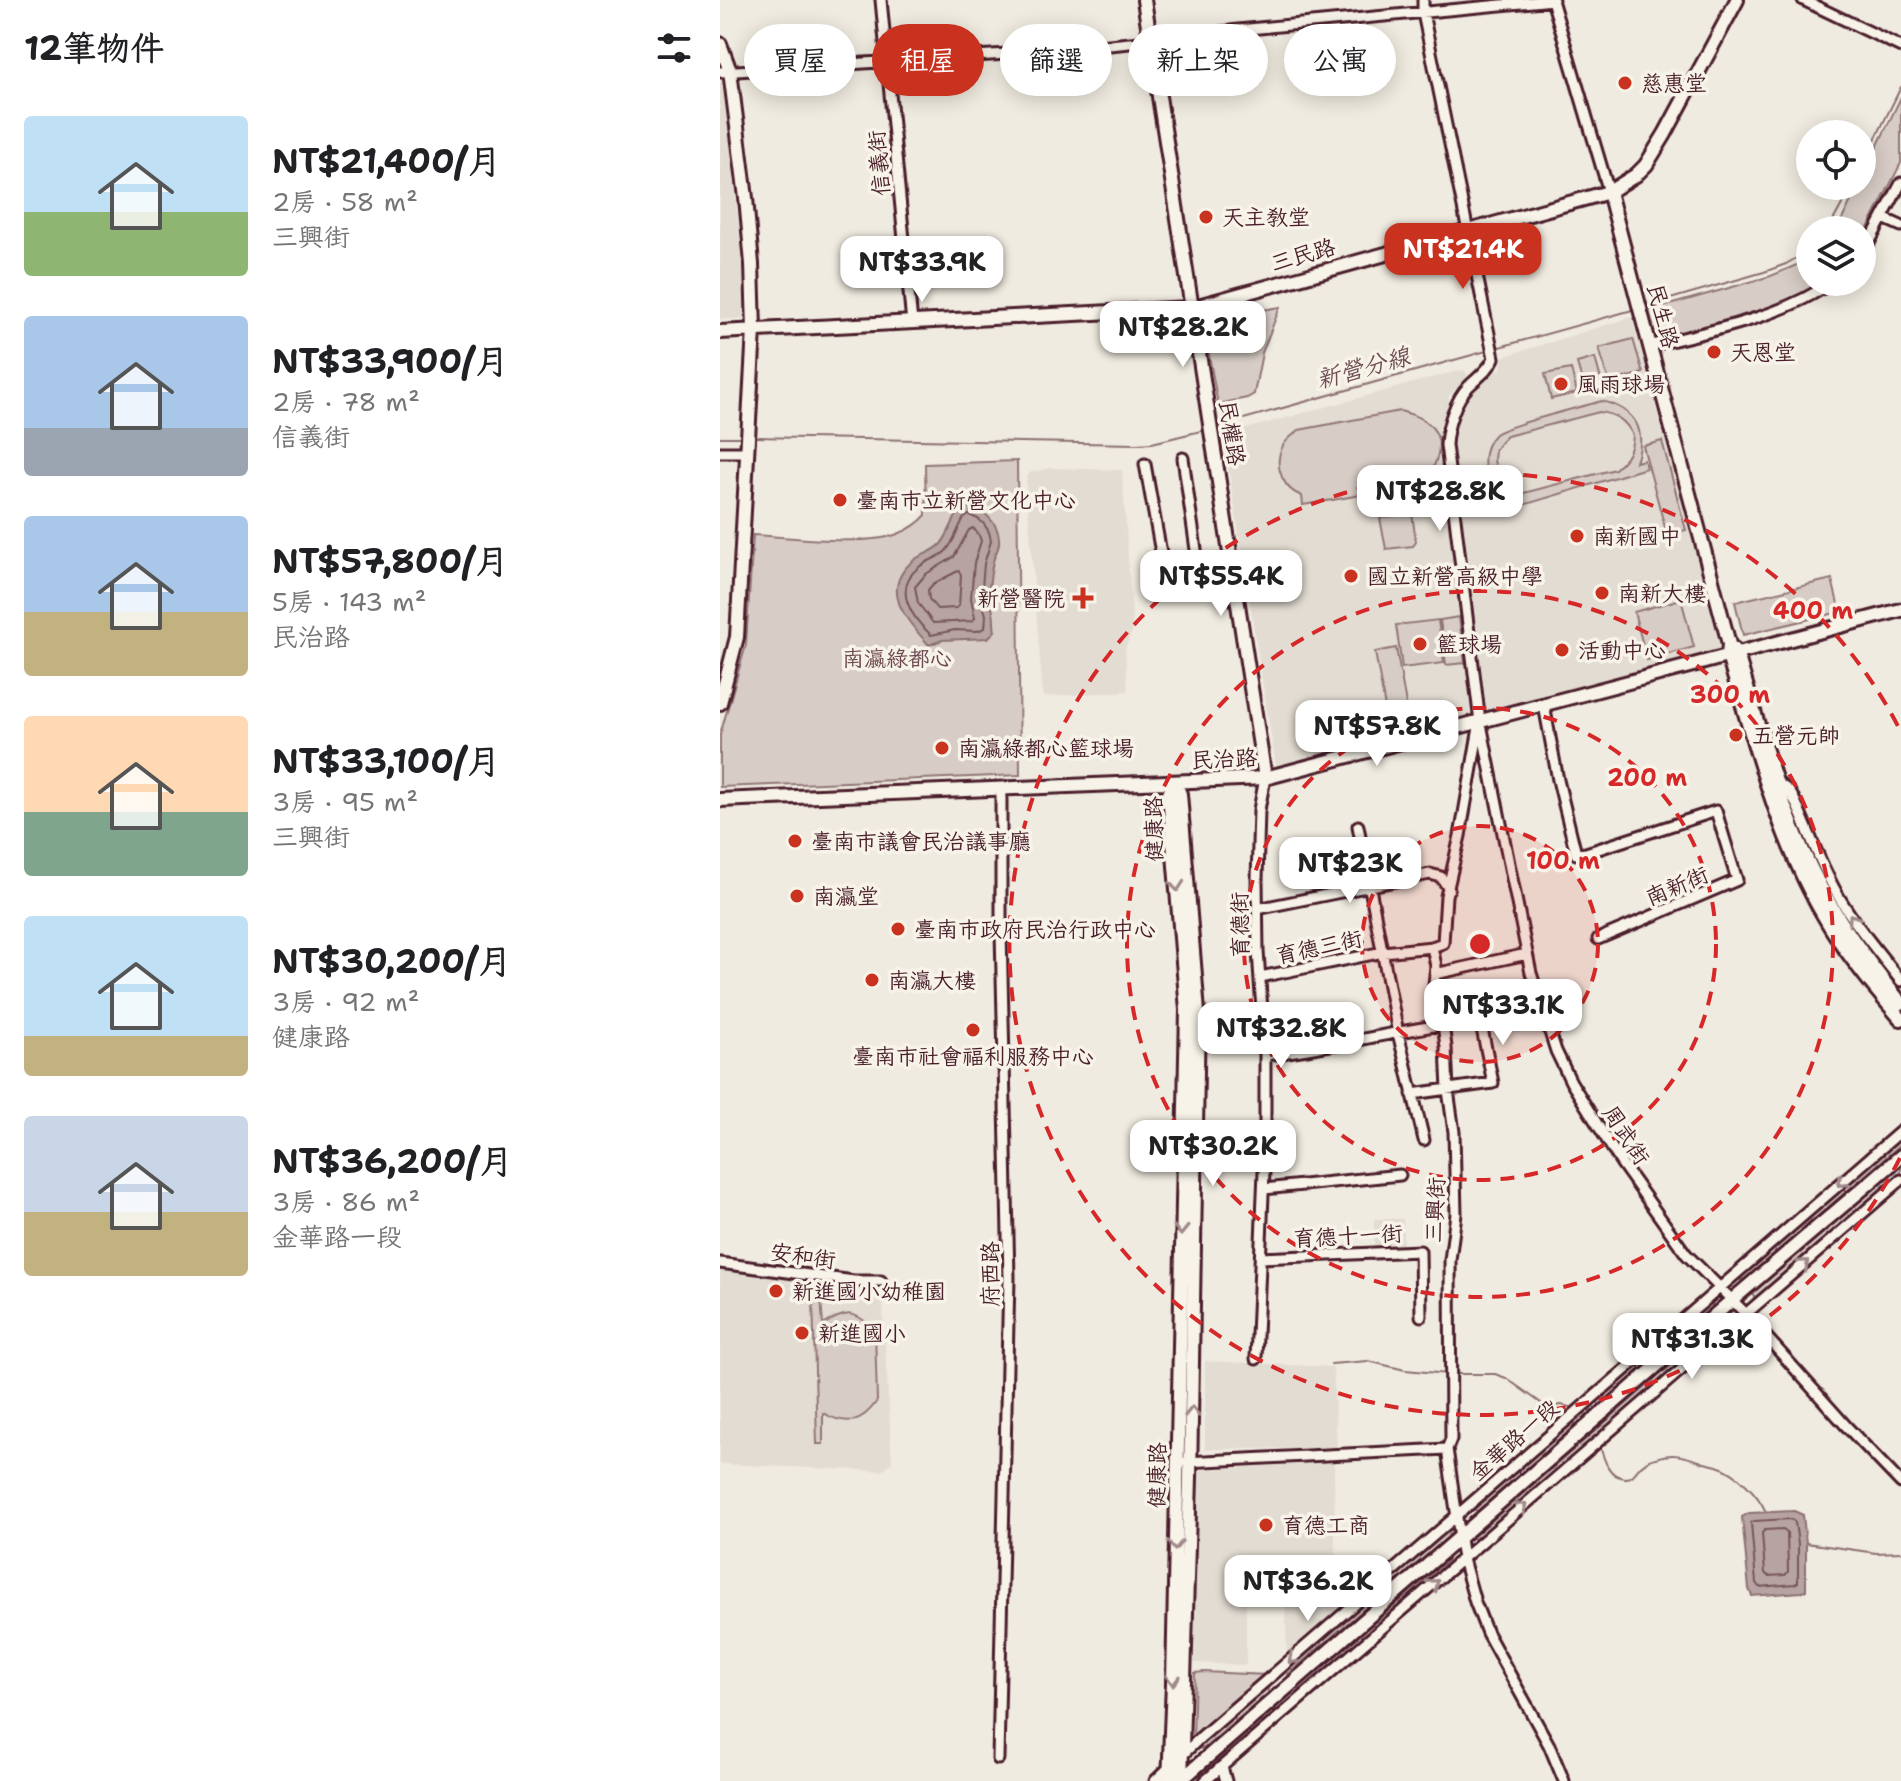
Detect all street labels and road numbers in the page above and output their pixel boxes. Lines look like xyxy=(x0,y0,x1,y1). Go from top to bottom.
street label: 信義街 xyxy=(862,129,896,197)
street label: 三民路 xyxy=(1267,232,1339,278)
street label: 民生路 xyxy=(1640,280,1686,352)
street label: 民權路 xyxy=(1213,398,1251,468)
street label: 民治路 xyxy=(1190,743,1258,775)
street label: 健康路 xyxy=(1139,796,1169,862)
street label: 南新街 xyxy=(1641,860,1713,912)
street label: 育德街 xyxy=(1225,892,1255,958)
street label: 育德三街 xyxy=(1273,924,1365,970)
street label: 周武街 xyxy=(1596,1099,1656,1171)
street label: 三興街 xyxy=(1419,1176,1451,1244)
street label: 育德十一街 xyxy=(1292,1219,1404,1253)
street label: 安和街 xyxy=(768,1237,838,1275)
street label: 府西路 xyxy=(976,1241,1005,1307)
street label: 金華路一段 xyxy=(1463,1393,1565,1487)
street label: 健康路 xyxy=(1142,1442,1172,1508)

